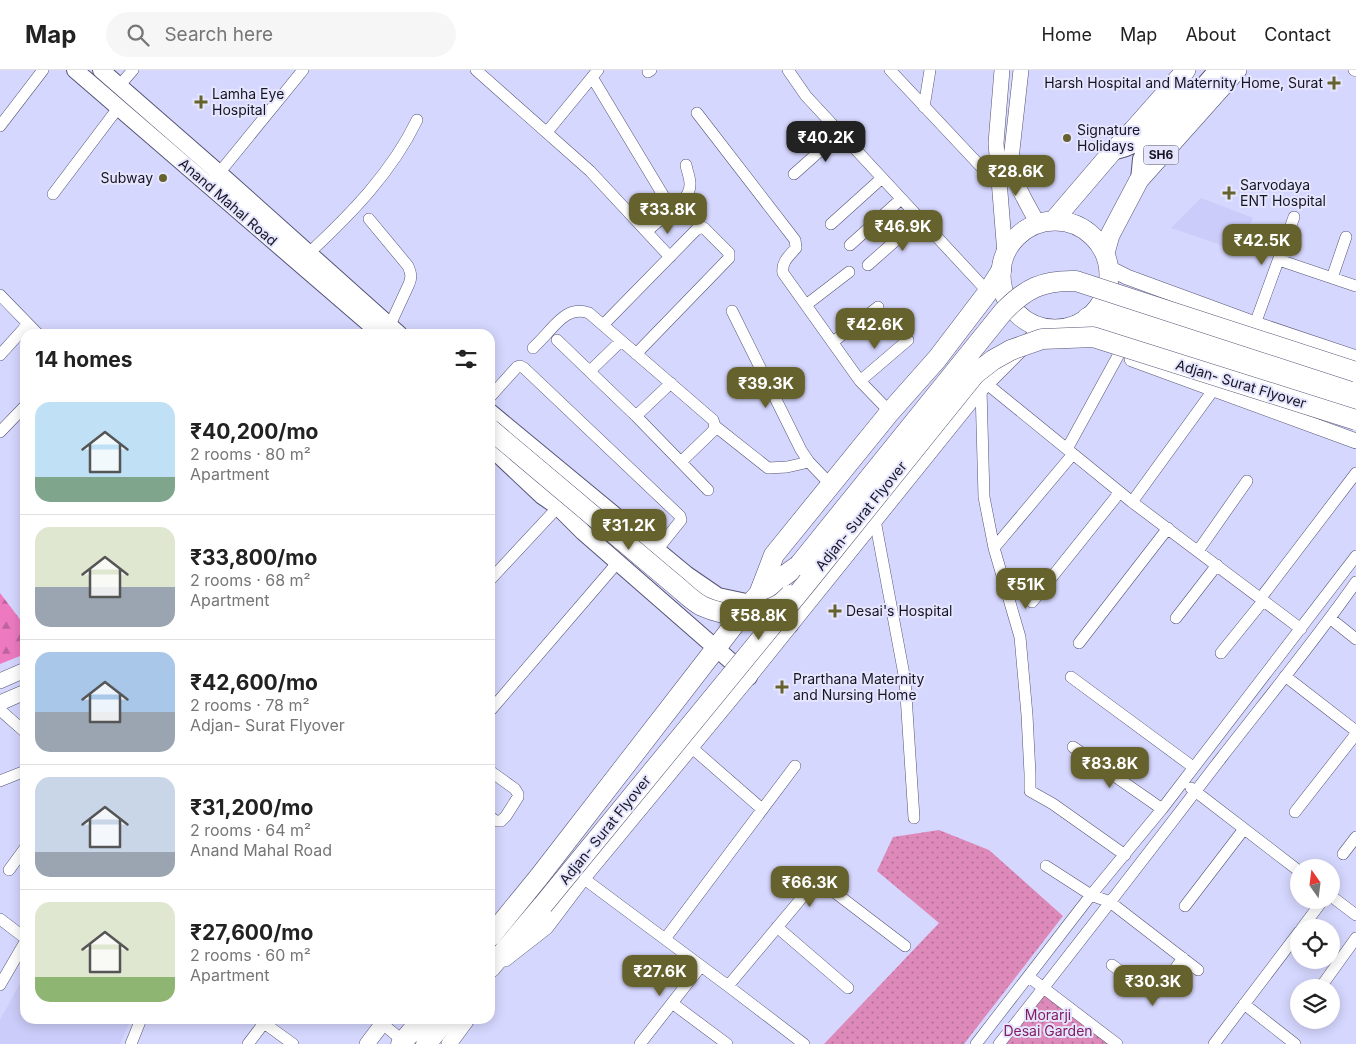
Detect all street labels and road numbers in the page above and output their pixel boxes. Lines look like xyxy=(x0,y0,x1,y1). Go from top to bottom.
road number: SH6 xyxy=(1144,146,1178,164)
street label: Anand Mahal Road xyxy=(176,154,281,249)
street label: Adjan- Surat Flyover xyxy=(1174,356,1308,411)
street label: Adjan- Surat Flyover xyxy=(811,458,910,574)
street label: Adjan- Surat Flyover xyxy=(555,772,654,888)

